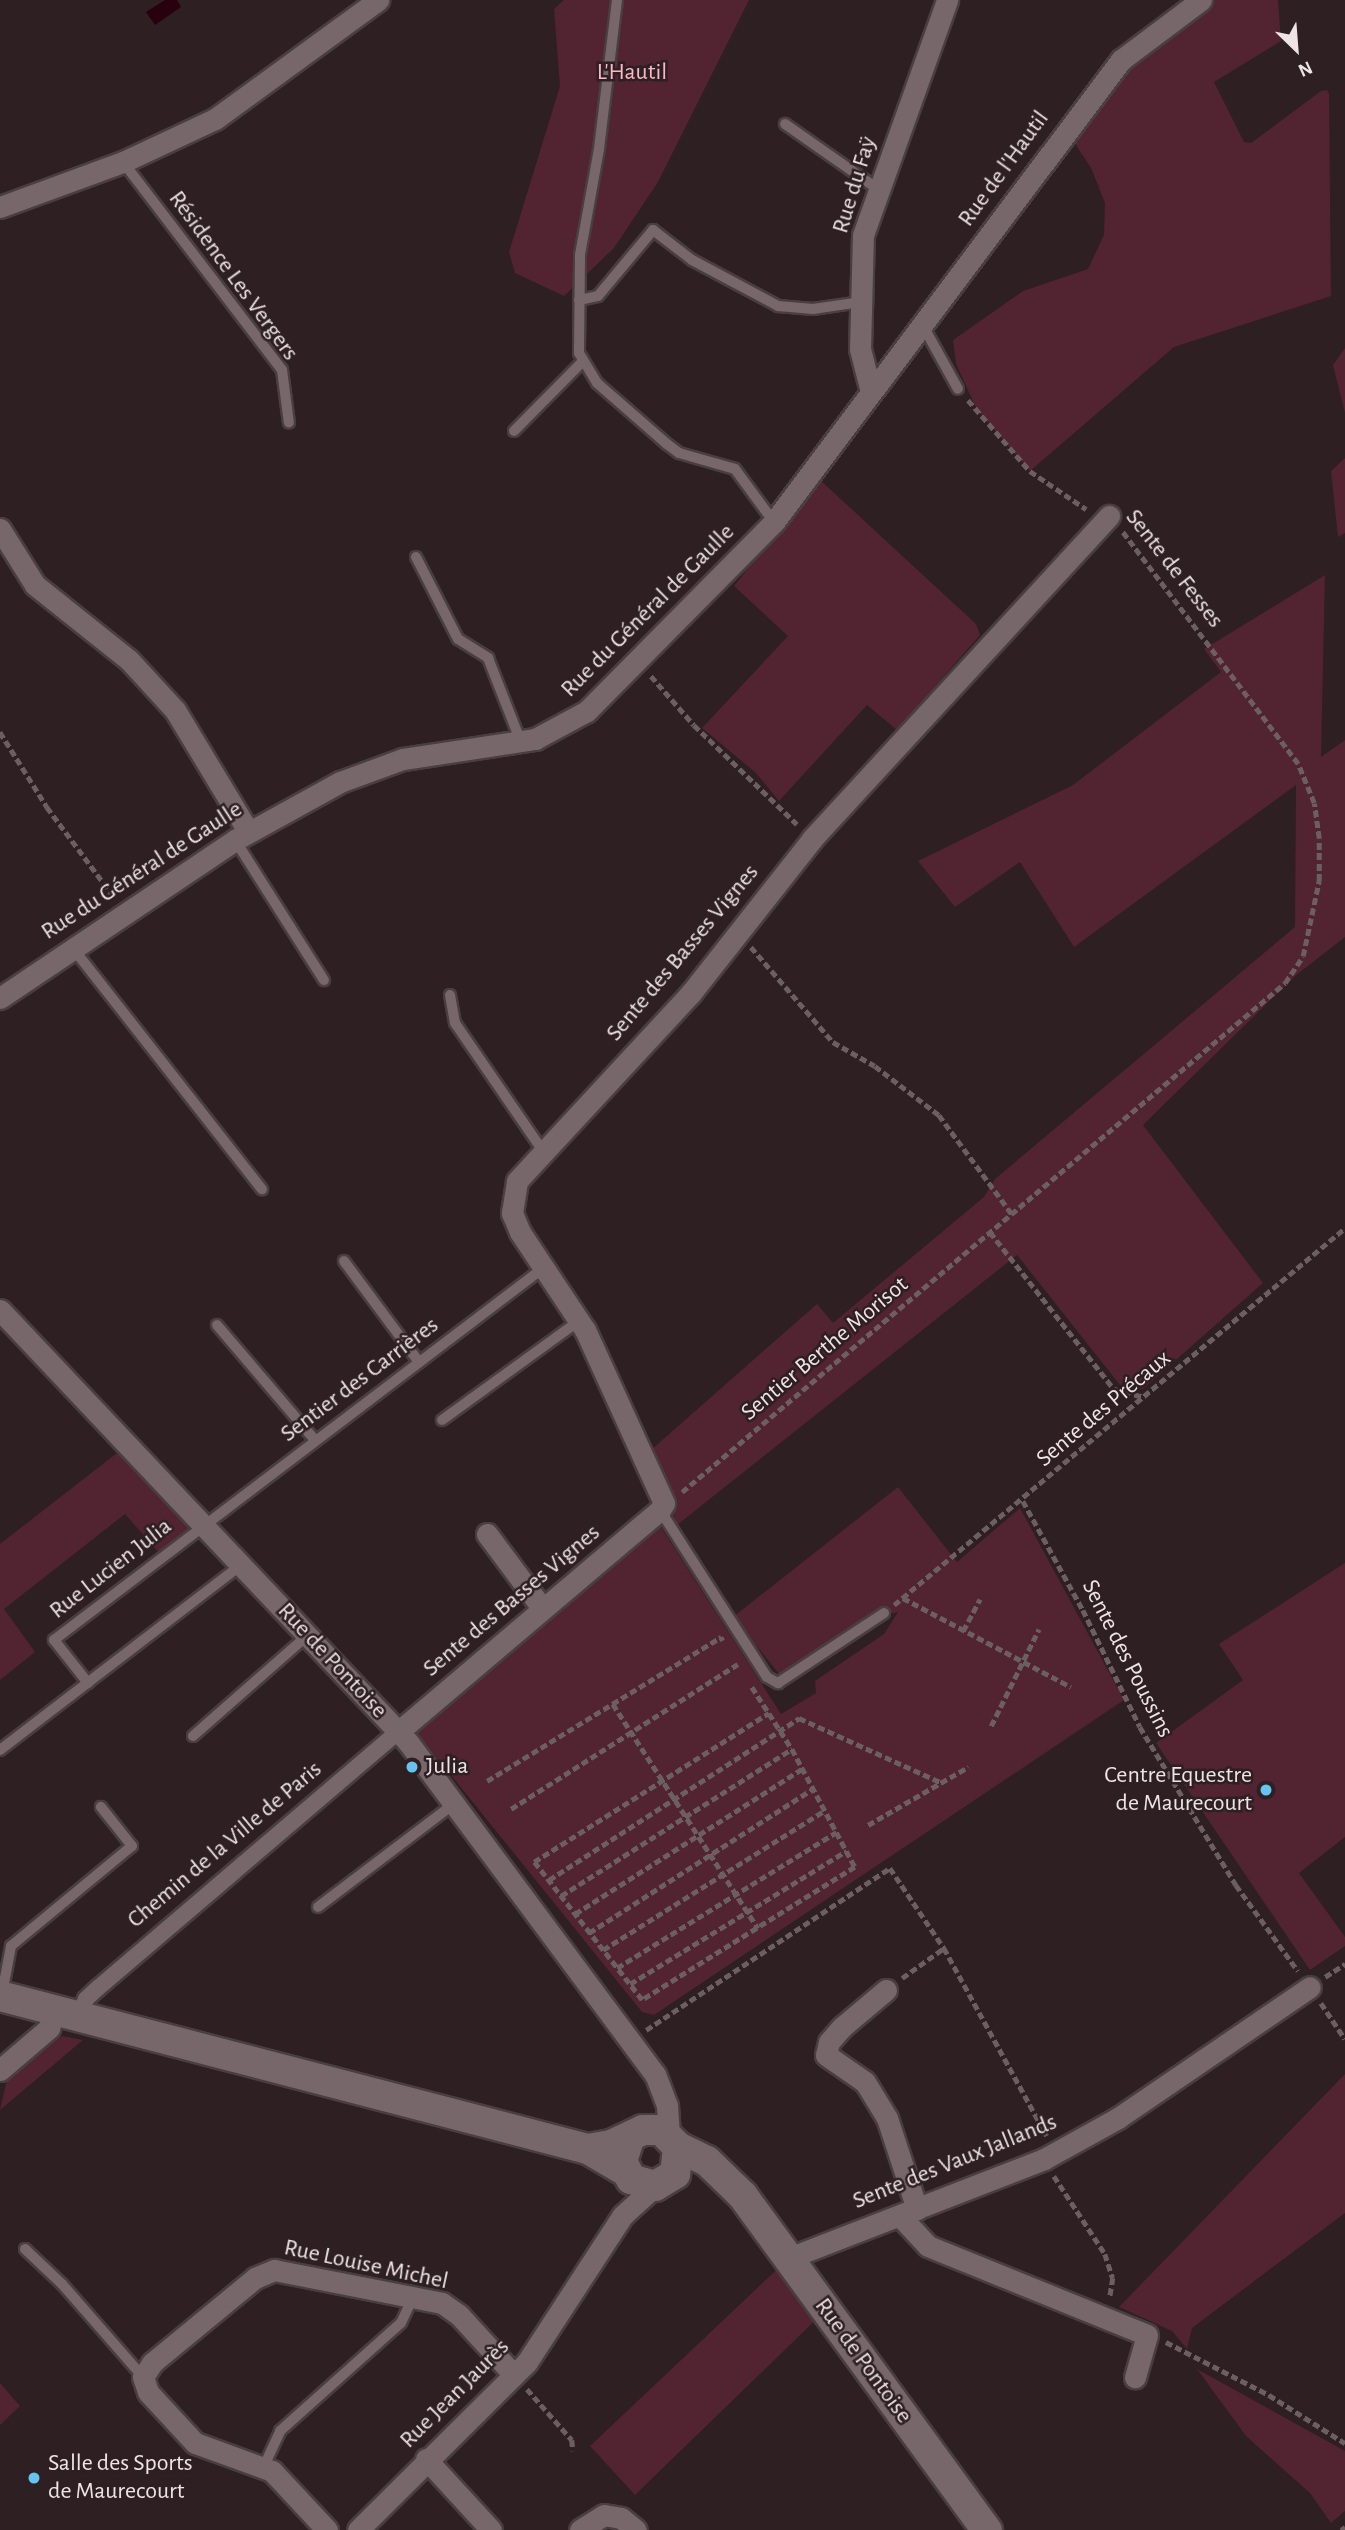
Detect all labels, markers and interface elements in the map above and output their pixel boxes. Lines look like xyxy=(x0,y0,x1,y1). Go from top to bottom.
north arrow xyxy=(1261,14,1331,84)
text: N xyxy=(1295,57,1315,80)
park label: L'Hautil xyxy=(597,59,667,87)
street label: Rue de l'Hautil xyxy=(952,105,1056,233)
street label: Rue du Faÿ xyxy=(827,133,883,237)
street label: Résidence Les Vergers xyxy=(162,186,304,366)
street label: Sente de Fesses xyxy=(1119,504,1229,634)
street label: Rue du Général de Gaulle xyxy=(555,518,741,704)
street label: Rue du Général de Gaulle xyxy=(36,795,248,947)
street label: Sente des Basses Vignes xyxy=(601,859,765,1047)
street label: Sentier Berthe Morisot xyxy=(736,1271,914,1427)
street label: Sentier des Carrières xyxy=(275,1311,445,1449)
street label: Sente des Précaux xyxy=(1031,1344,1177,1474)
street label: Rue Lucien Julia xyxy=(44,1512,178,1626)
street label: Sente des Basses Vignes xyxy=(418,1519,606,1683)
street label: Sente des Poussins xyxy=(1075,1575,1179,1743)
street label: Rue de Pontoise xyxy=(271,1597,393,1725)
place label: Julia xyxy=(426,1753,468,1781)
street label: Chemin de la Ville de Paris xyxy=(122,1755,328,1935)
marker: Julia xyxy=(404,1759,420,1775)
place label: Centre Equestre de Maurecourt xyxy=(1104,1762,1252,1818)
marker: Centre Equestre de Maurecourt xyxy=(1258,1782,1274,1798)
street label: Sente des Vaux Jallands xyxy=(849,2108,1061,2216)
street label: Rue Louise Michel xyxy=(281,2234,451,2296)
street label: Rue de Pontoise xyxy=(808,2293,918,2429)
street label: Rue Jean Jaurès xyxy=(394,2333,516,2455)
place label: Salle des Sports de Maurecourt xyxy=(48,2450,193,2506)
marker: Salle des Sports de Maurecourt xyxy=(26,2470,42,2486)

